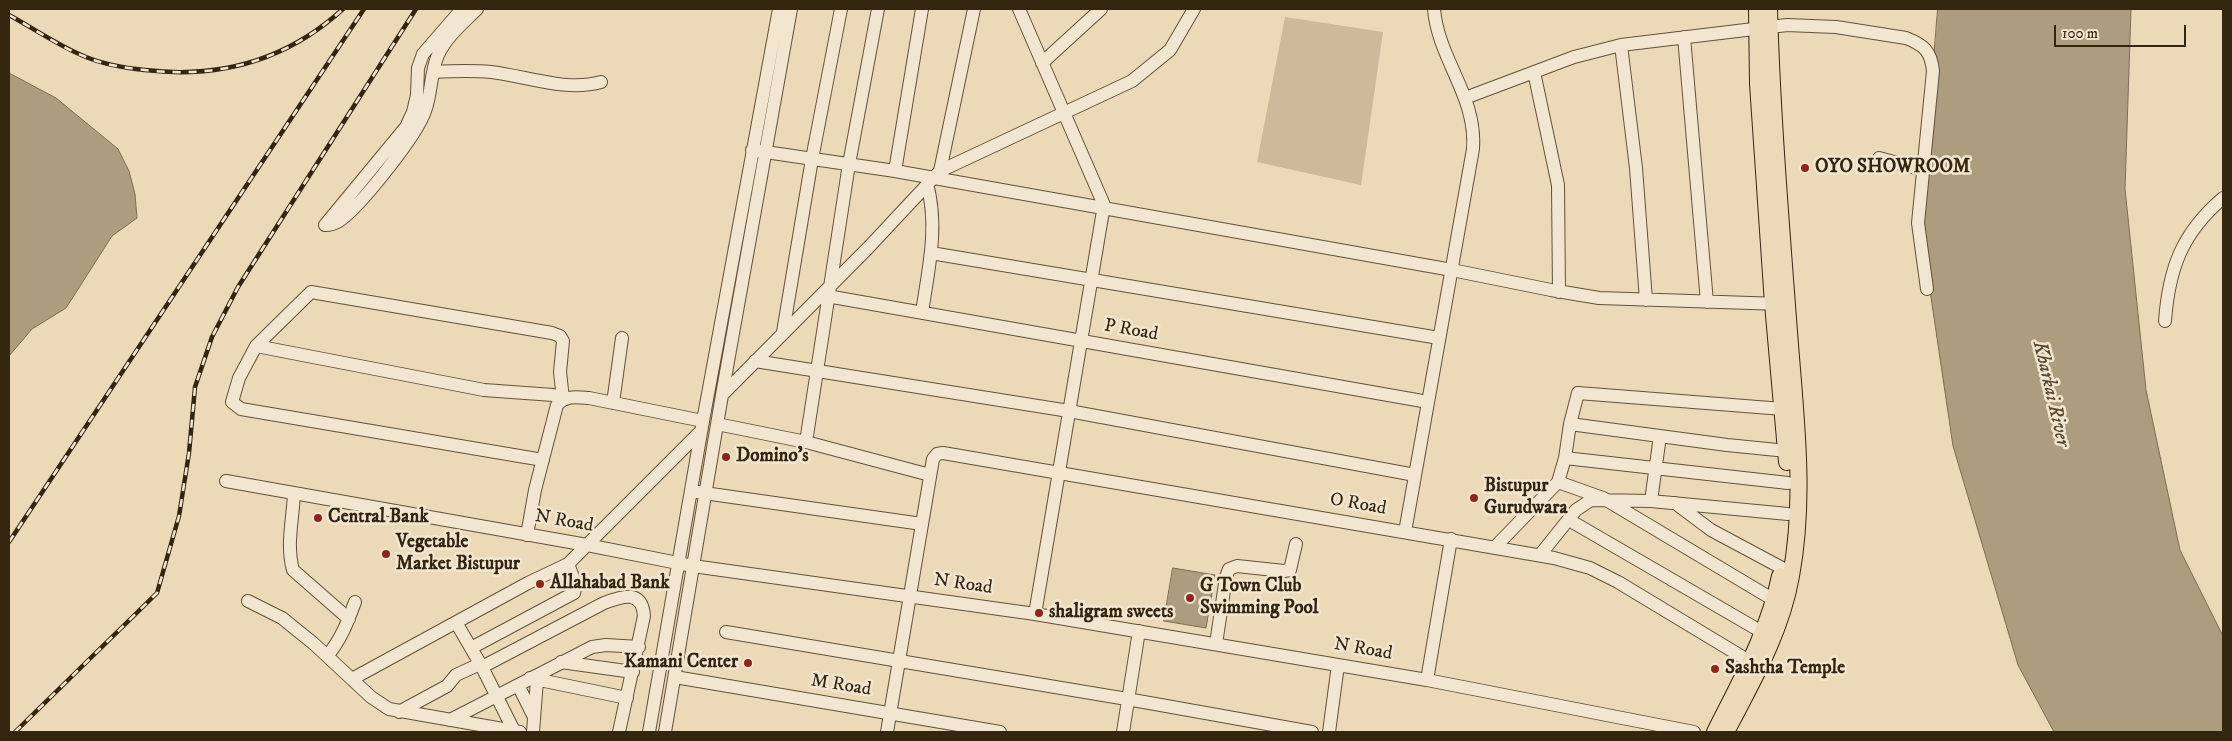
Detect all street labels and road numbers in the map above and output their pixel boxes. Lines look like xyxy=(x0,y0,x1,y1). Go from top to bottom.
street label: P Road xyxy=(1102,315,1160,347)
street label: O Road xyxy=(1328,489,1388,521)
street label: N Road xyxy=(533,506,595,538)
street label: N Road xyxy=(932,570,994,600)
street label: N Road xyxy=(1332,634,1394,666)
street label: M Road xyxy=(809,670,873,702)

